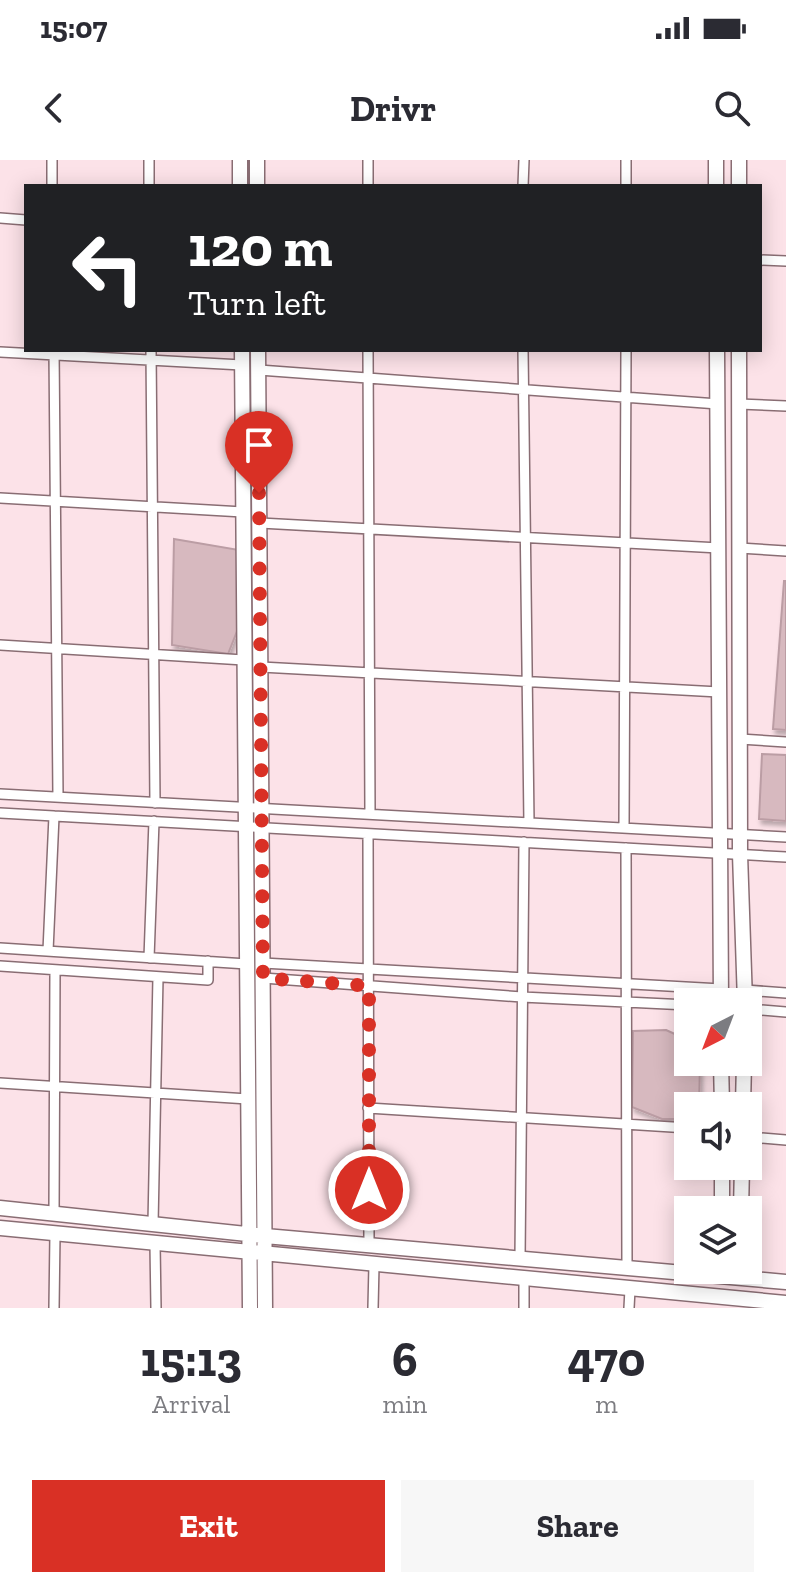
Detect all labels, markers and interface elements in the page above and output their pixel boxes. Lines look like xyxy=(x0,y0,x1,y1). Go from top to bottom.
text: 15:07 xyxy=(40,10,107,46)
icon: back xyxy=(32,86,76,130)
icon: search xyxy=(710,86,754,130)
text: Drivr xyxy=(350,87,436,130)
text: 120 m xyxy=(188,213,332,280)
icon: left xyxy=(56,216,160,320)
text: Turn left xyxy=(188,281,326,324)
pin xyxy=(225,411,293,493)
icon: arrive xyxy=(237,423,281,467)
north arrow xyxy=(674,988,762,1076)
map controls xyxy=(674,988,762,1284)
button: sound xyxy=(674,1092,762,1180)
position arrow xyxy=(327,1148,411,1232)
button: layers xyxy=(674,1196,762,1284)
text: 15:13 xyxy=(141,1331,242,1388)
text: 6 xyxy=(392,1331,418,1388)
text: 470 xyxy=(568,1331,645,1388)
text: Arrival xyxy=(152,1388,230,1420)
text: min xyxy=(382,1388,427,1420)
text: m xyxy=(595,1388,618,1420)
button: Exit xyxy=(32,1480,385,1572)
button: Share xyxy=(401,1480,754,1572)

